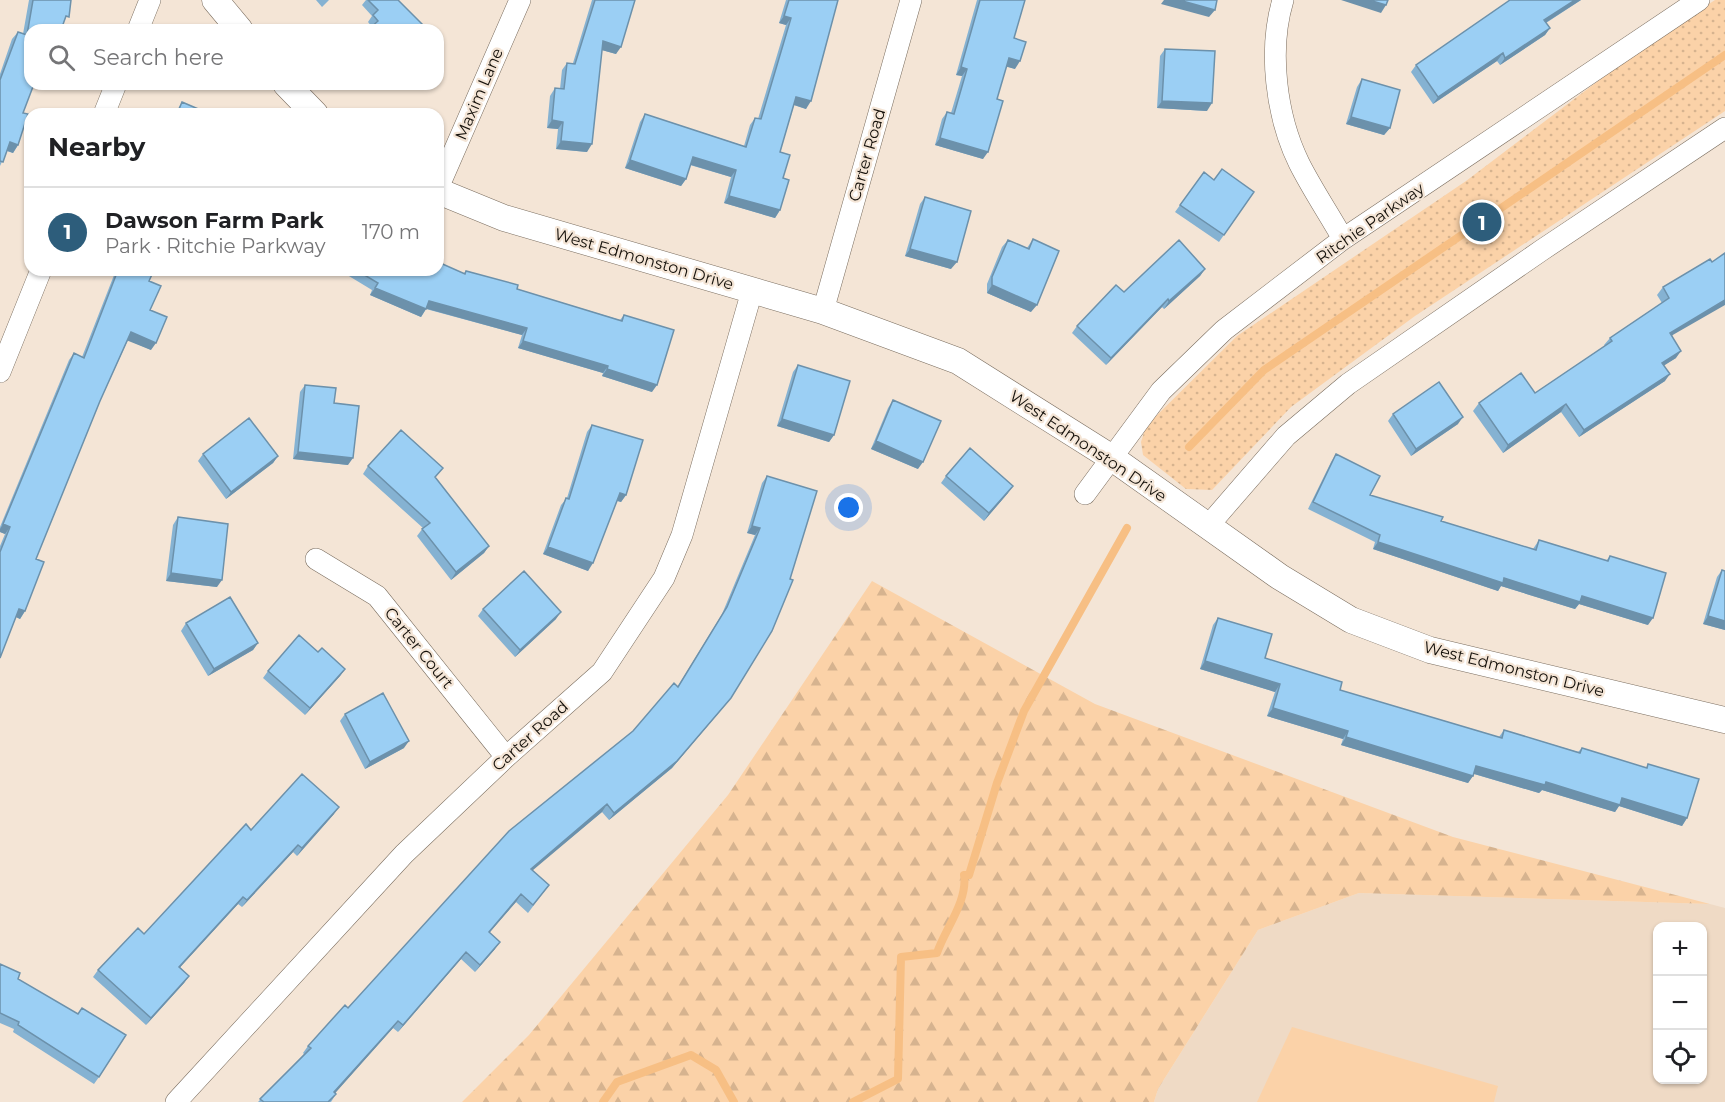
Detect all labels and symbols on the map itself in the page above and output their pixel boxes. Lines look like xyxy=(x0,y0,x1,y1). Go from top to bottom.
street label: Maxim Lane xyxy=(451,45,507,143)
street label: Carter Road xyxy=(845,106,889,204)
street label: Ritchie Parkway xyxy=(1312,178,1428,267)
pin: 1 xyxy=(1462,200,1502,244)
street label: West Edmonston Drive xyxy=(552,224,736,294)
street label: West Edmonston Drive xyxy=(1006,386,1170,506)
your location xyxy=(834,493,863,522)
street label: Carter Court xyxy=(381,604,458,693)
street label: West Edmonston Drive xyxy=(1422,637,1606,701)
street label: Carter Road xyxy=(488,697,572,775)

